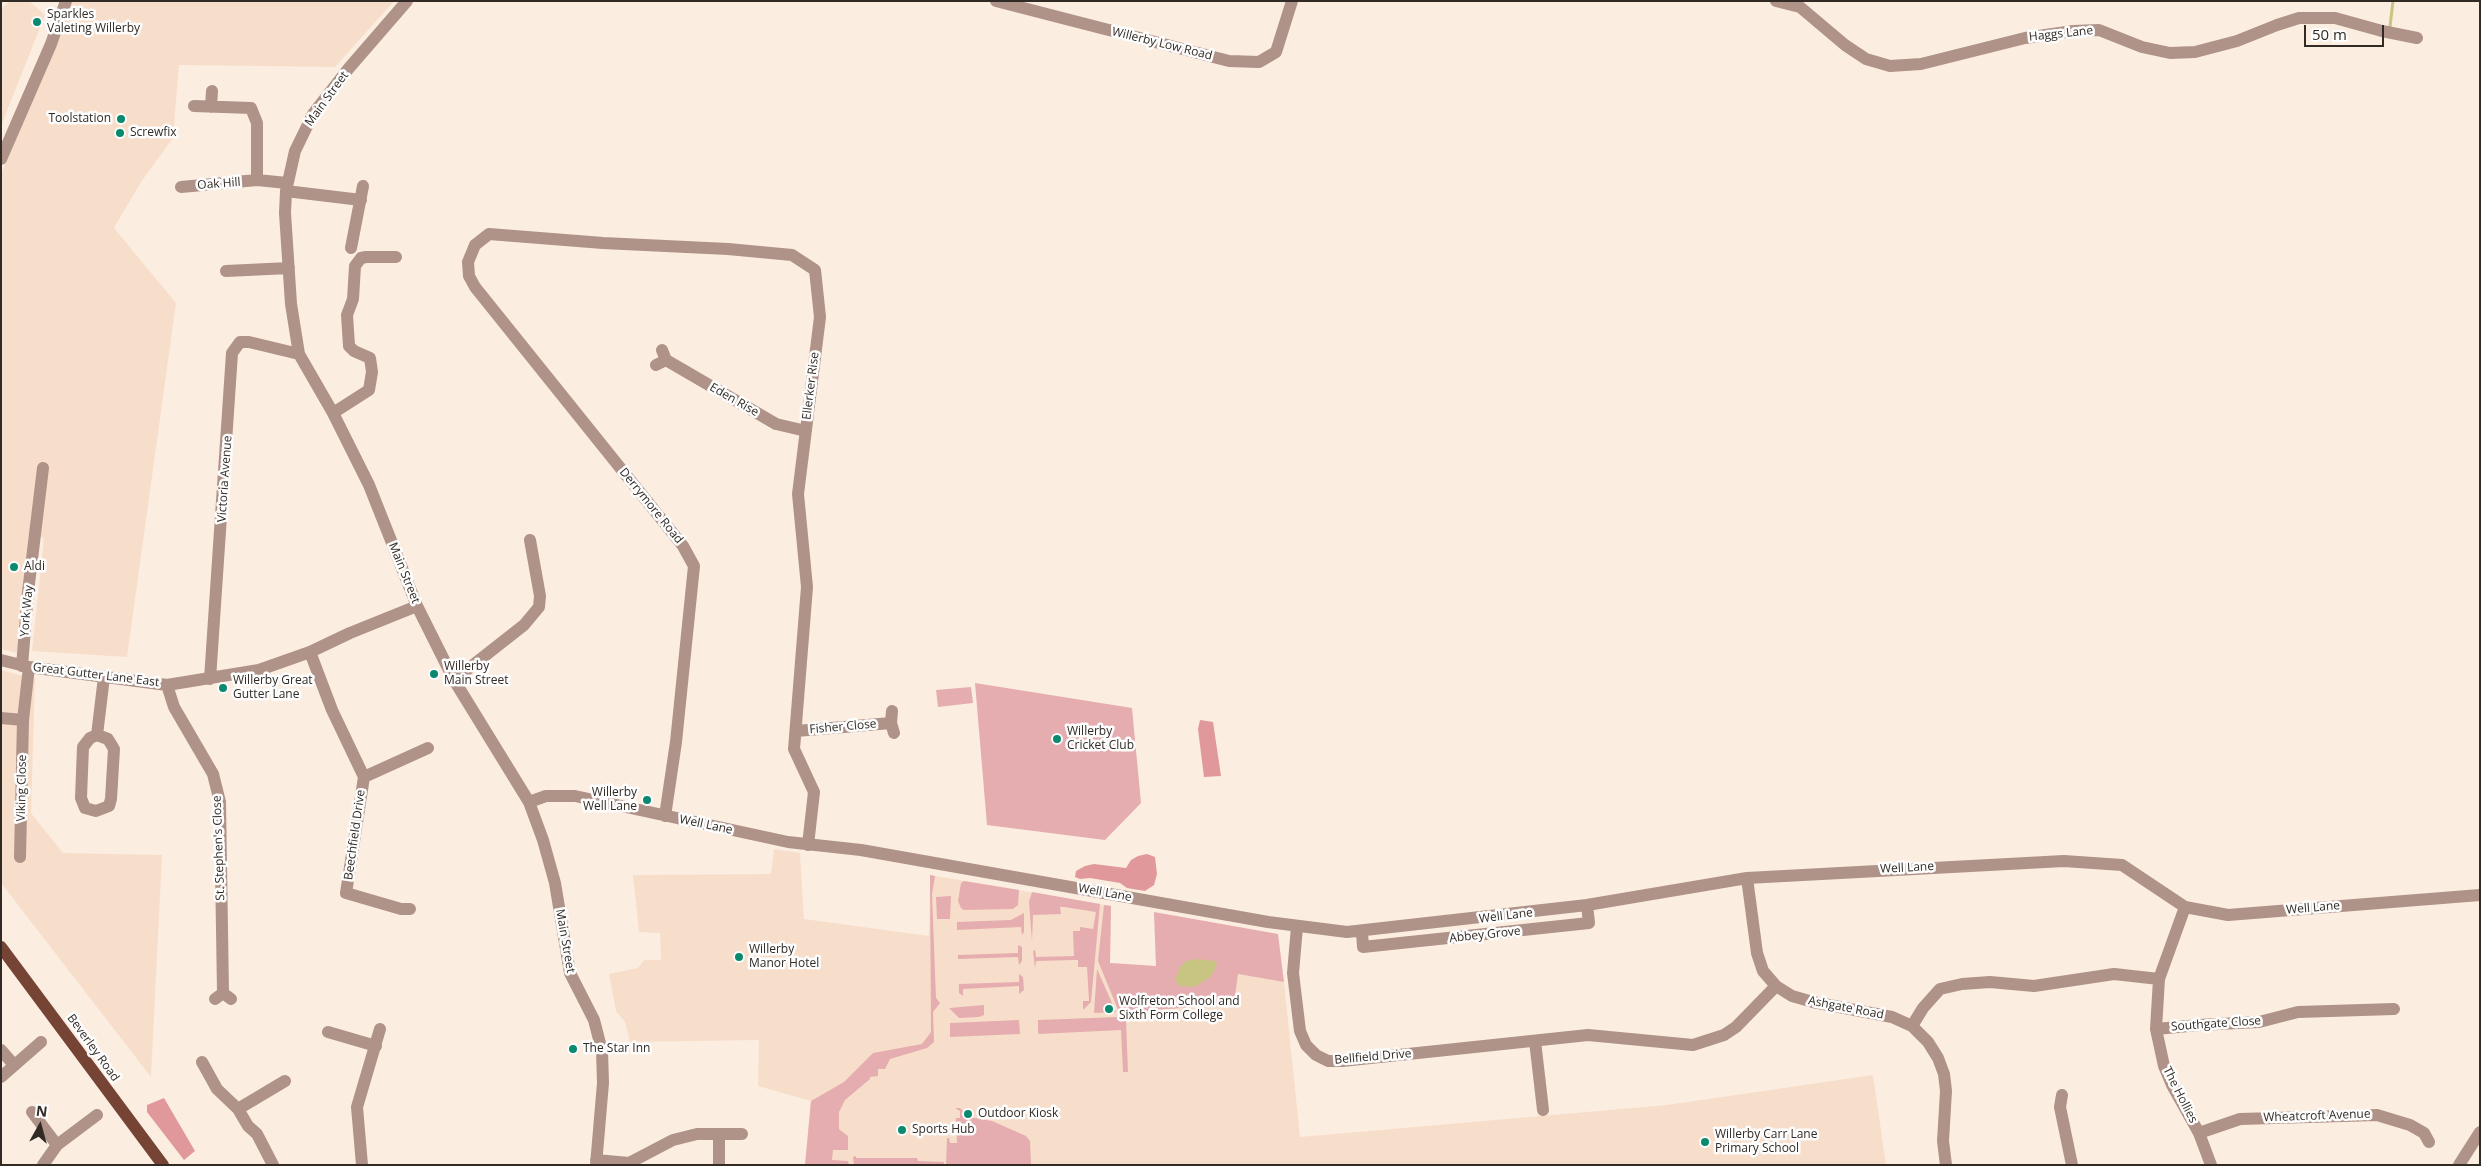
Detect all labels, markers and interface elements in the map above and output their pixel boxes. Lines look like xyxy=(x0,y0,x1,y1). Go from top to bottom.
place label: Sparkles Valeting Willerby xyxy=(47,8,140,36)
scale bar xyxy=(2306,15,2386,47)
marker: Sparkles Valeting Willerby xyxy=(31,16,43,28)
street label: Haggs Lane xyxy=(2028,23,2094,45)
text: 50 m xyxy=(2312,24,2347,44)
street label: Willerby Low Road xyxy=(1110,25,1214,63)
street label: Main Street xyxy=(302,69,352,129)
place label: Toolstation xyxy=(48,112,111,126)
marker: Toolstation xyxy=(115,113,127,125)
place label: Screwfix xyxy=(130,126,177,140)
marker: Screwfix xyxy=(114,127,126,139)
street label: Oak Hill xyxy=(197,175,241,193)
street label: Ellerker Rise xyxy=(800,351,822,421)
street label: Eden Rise xyxy=(707,380,761,420)
street label: Victoria Avenue xyxy=(215,435,235,523)
street label: Derrymore Road xyxy=(616,465,686,547)
street label: Main Street xyxy=(385,540,423,606)
place label: Aldi xyxy=(24,560,45,574)
marker: Aldi xyxy=(8,561,20,573)
street label: York Way xyxy=(18,584,36,638)
street label: Great Gutter Lane East xyxy=(32,660,160,690)
place label: Willerby Main Street xyxy=(444,660,508,688)
marker: Willerby Main Street xyxy=(428,668,440,680)
place label: Willerby Great Gutter Lane xyxy=(233,674,313,702)
marker: Willerby Great Gutter Lane xyxy=(217,682,229,694)
street label: Fisher Close xyxy=(809,717,877,737)
place label: Willerby Cricket Club xyxy=(1067,725,1134,753)
marker: Willerby Cricket Club xyxy=(1051,733,1063,745)
street label: Viking Close xyxy=(14,754,30,822)
place label: Willerby Well Lane xyxy=(583,786,637,814)
street label: Beechfield Drive xyxy=(342,789,368,881)
marker: Willerby Well Lane xyxy=(641,794,653,806)
street label: St. Stephen's Close xyxy=(210,795,228,901)
street label: Well Lane xyxy=(678,812,734,838)
street label: Well Lane xyxy=(1880,859,1934,877)
street label: Well Lane xyxy=(1077,881,1133,905)
street label: Well Lane xyxy=(2285,898,2341,918)
street label: Well Lane xyxy=(1478,906,1534,926)
street label: Main Street xyxy=(552,908,578,974)
street label: Abbey Grove xyxy=(1449,924,1521,946)
place label: Willerby Manor Hotel xyxy=(749,943,819,971)
marker: Willerby Manor Hotel xyxy=(733,951,745,963)
street label: Ashgate Road xyxy=(1807,994,1885,1022)
place label: Wolfreton School and Sixth Form College xyxy=(1119,995,1240,1023)
marker: Wolfreton School and Sixth Form College xyxy=(1103,1003,1115,1015)
street label: Beverley Road xyxy=(64,1012,122,1084)
street label: Southgate Close xyxy=(2170,1014,2262,1034)
place label: The Star Inn xyxy=(583,1042,650,1056)
marker: The Star Inn xyxy=(567,1043,579,1055)
street label: Bellfield Drive xyxy=(1334,1046,1412,1068)
street label: The Hollies xyxy=(2160,1064,2200,1126)
text: N xyxy=(35,1100,49,1121)
north arrow xyxy=(15,1101,65,1151)
place label: Outdoor Kiosk xyxy=(978,1107,1058,1121)
street label: Wheatcroft Avenue xyxy=(2263,1107,2371,1125)
marker: Outdoor Kiosk xyxy=(962,1108,974,1120)
place label: Sports Hub xyxy=(912,1123,975,1137)
marker: Sports Hub xyxy=(896,1124,908,1136)
place label: Willerby Carr Lane Primary School xyxy=(1715,1128,1817,1156)
marker: Willerby Carr Lane Primary School xyxy=(1699,1136,1711,1148)

